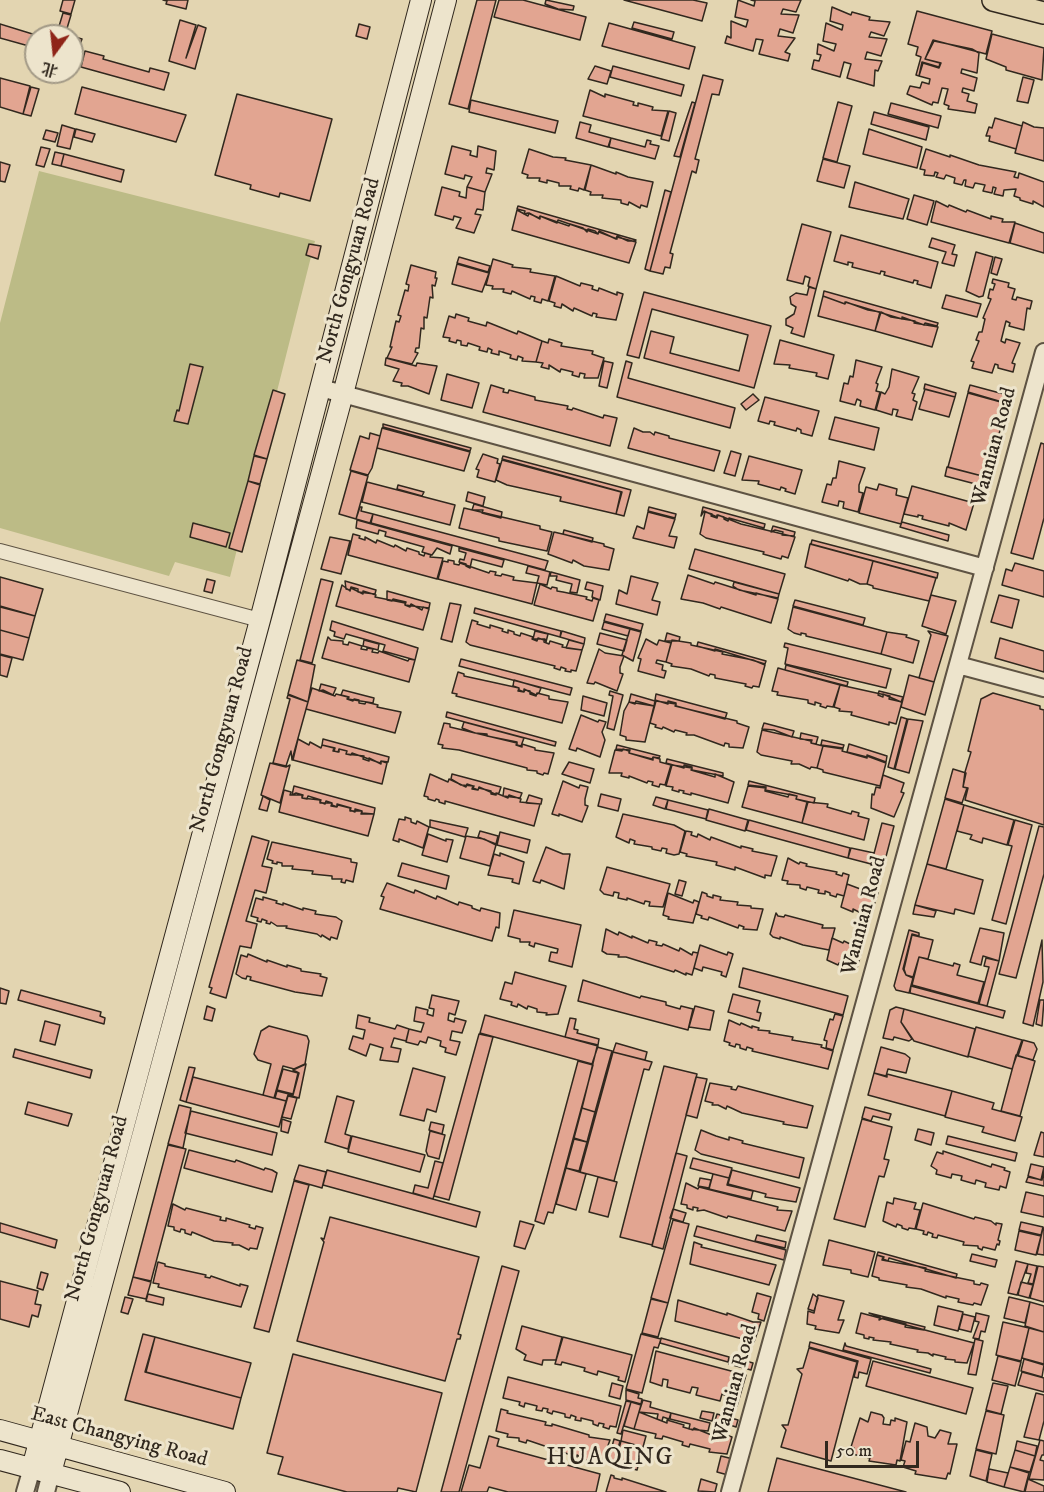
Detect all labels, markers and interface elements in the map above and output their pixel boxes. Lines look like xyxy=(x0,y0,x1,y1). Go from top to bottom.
north arrow xyxy=(24,24,84,84)
text: 北 xyxy=(40,58,60,81)
street label: North Gongyuan Road xyxy=(313,175,387,367)
street label: Wannian Road xyxy=(967,385,1023,509)
street label: North Gongyuan Road xyxy=(186,644,260,836)
street label: Wannian Road xyxy=(837,854,893,978)
street label: North Gongyuan Road xyxy=(61,1113,135,1305)
street label: Wannian Road xyxy=(708,1322,764,1446)
street label: East Changying Road xyxy=(28,1402,210,1474)
scale bar xyxy=(828,1429,922,1467)
text: 50 m xyxy=(836,1440,872,1462)
district label: HUAQING xyxy=(546,1445,674,1473)

